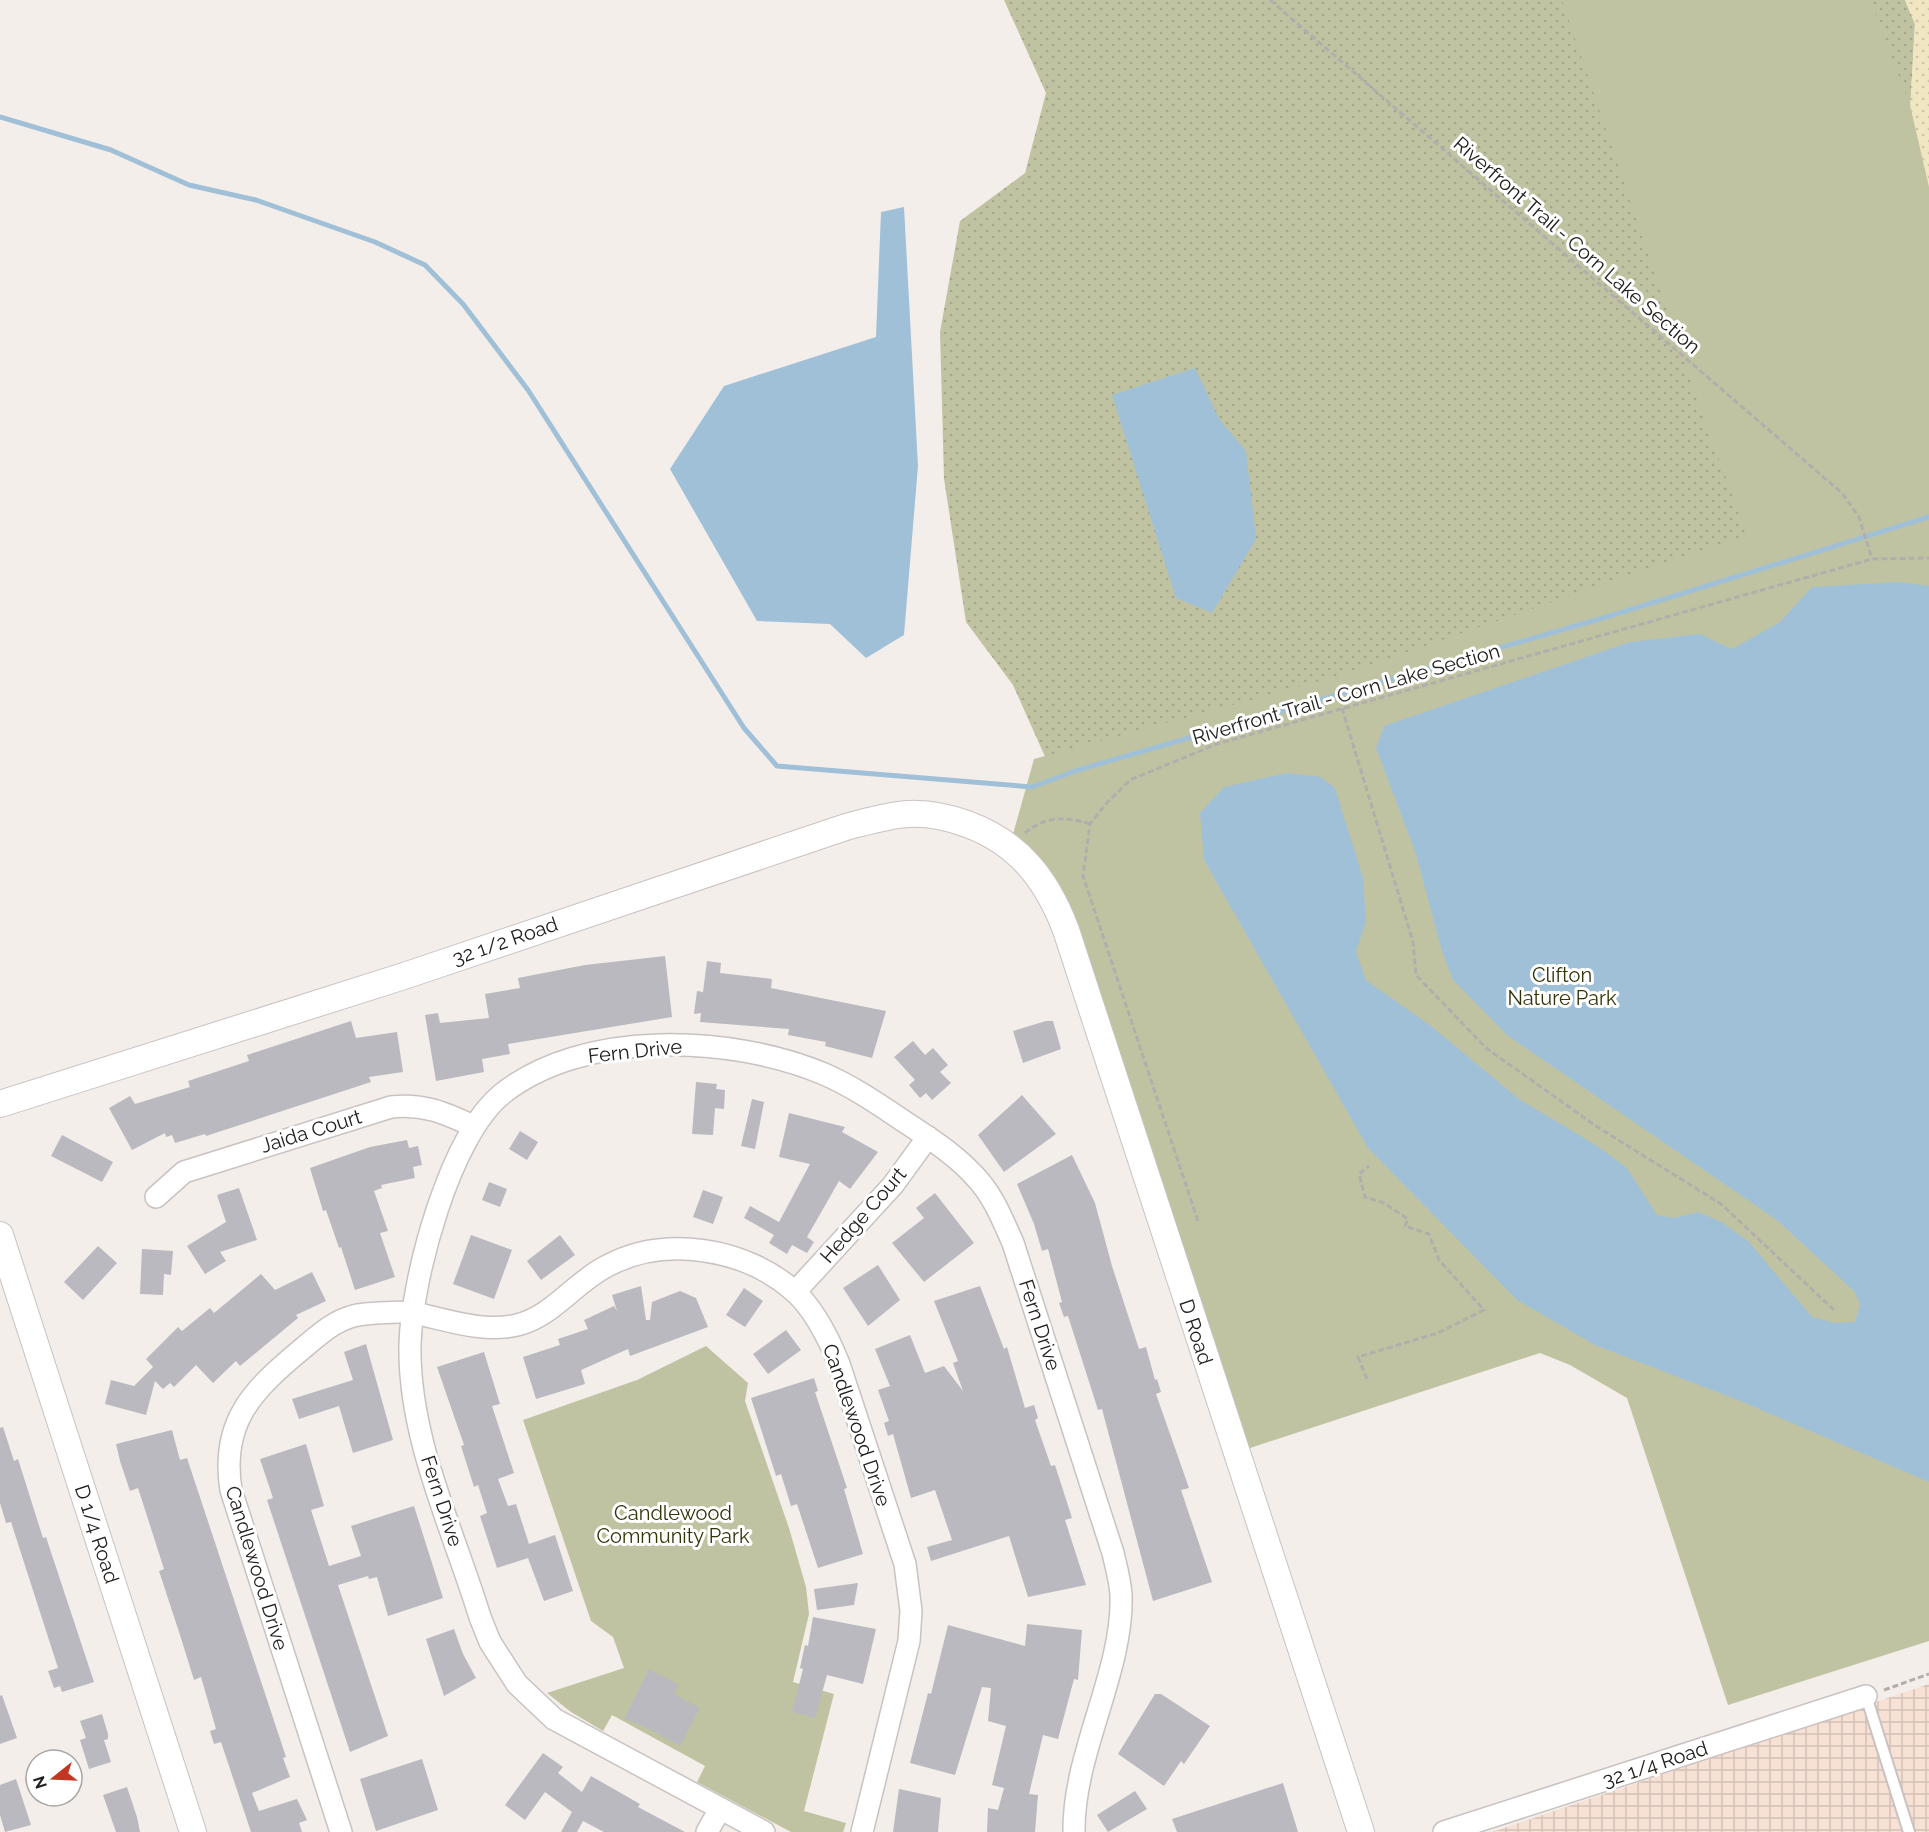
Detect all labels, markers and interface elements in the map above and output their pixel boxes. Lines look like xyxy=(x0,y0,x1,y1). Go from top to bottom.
street label: Riverfront Trail - Corn Lake Section xyxy=(1449,131,1705,359)
street label: Riverfront Trail - Corn Lake Section xyxy=(1189,639,1503,749)
street label: 32 1/2 Road xyxy=(449,912,561,970)
park label: Clifton Nature Park xyxy=(1507,963,1617,1010)
street label: Fern Drive xyxy=(587,1034,683,1068)
street label: Jaida Court xyxy=(258,1104,365,1158)
street label: Hedge Court xyxy=(815,1162,911,1268)
street label: Fern Drive xyxy=(1014,1276,1066,1374)
street label: D Road xyxy=(1174,1296,1218,1368)
street label: Candlewood Drive xyxy=(818,1340,896,1510)
street label: Fern Drive xyxy=(416,1452,468,1550)
street label: D 1/4 Road xyxy=(70,1482,124,1586)
street label: Candlewood Drive xyxy=(221,1483,293,1653)
park label: Candlewood Community Park xyxy=(596,1501,750,1548)
street label: 32 1/4 Road xyxy=(1599,1736,1711,1792)
north arrow xyxy=(24,1748,84,1808)
text: N xyxy=(29,1774,51,1791)

